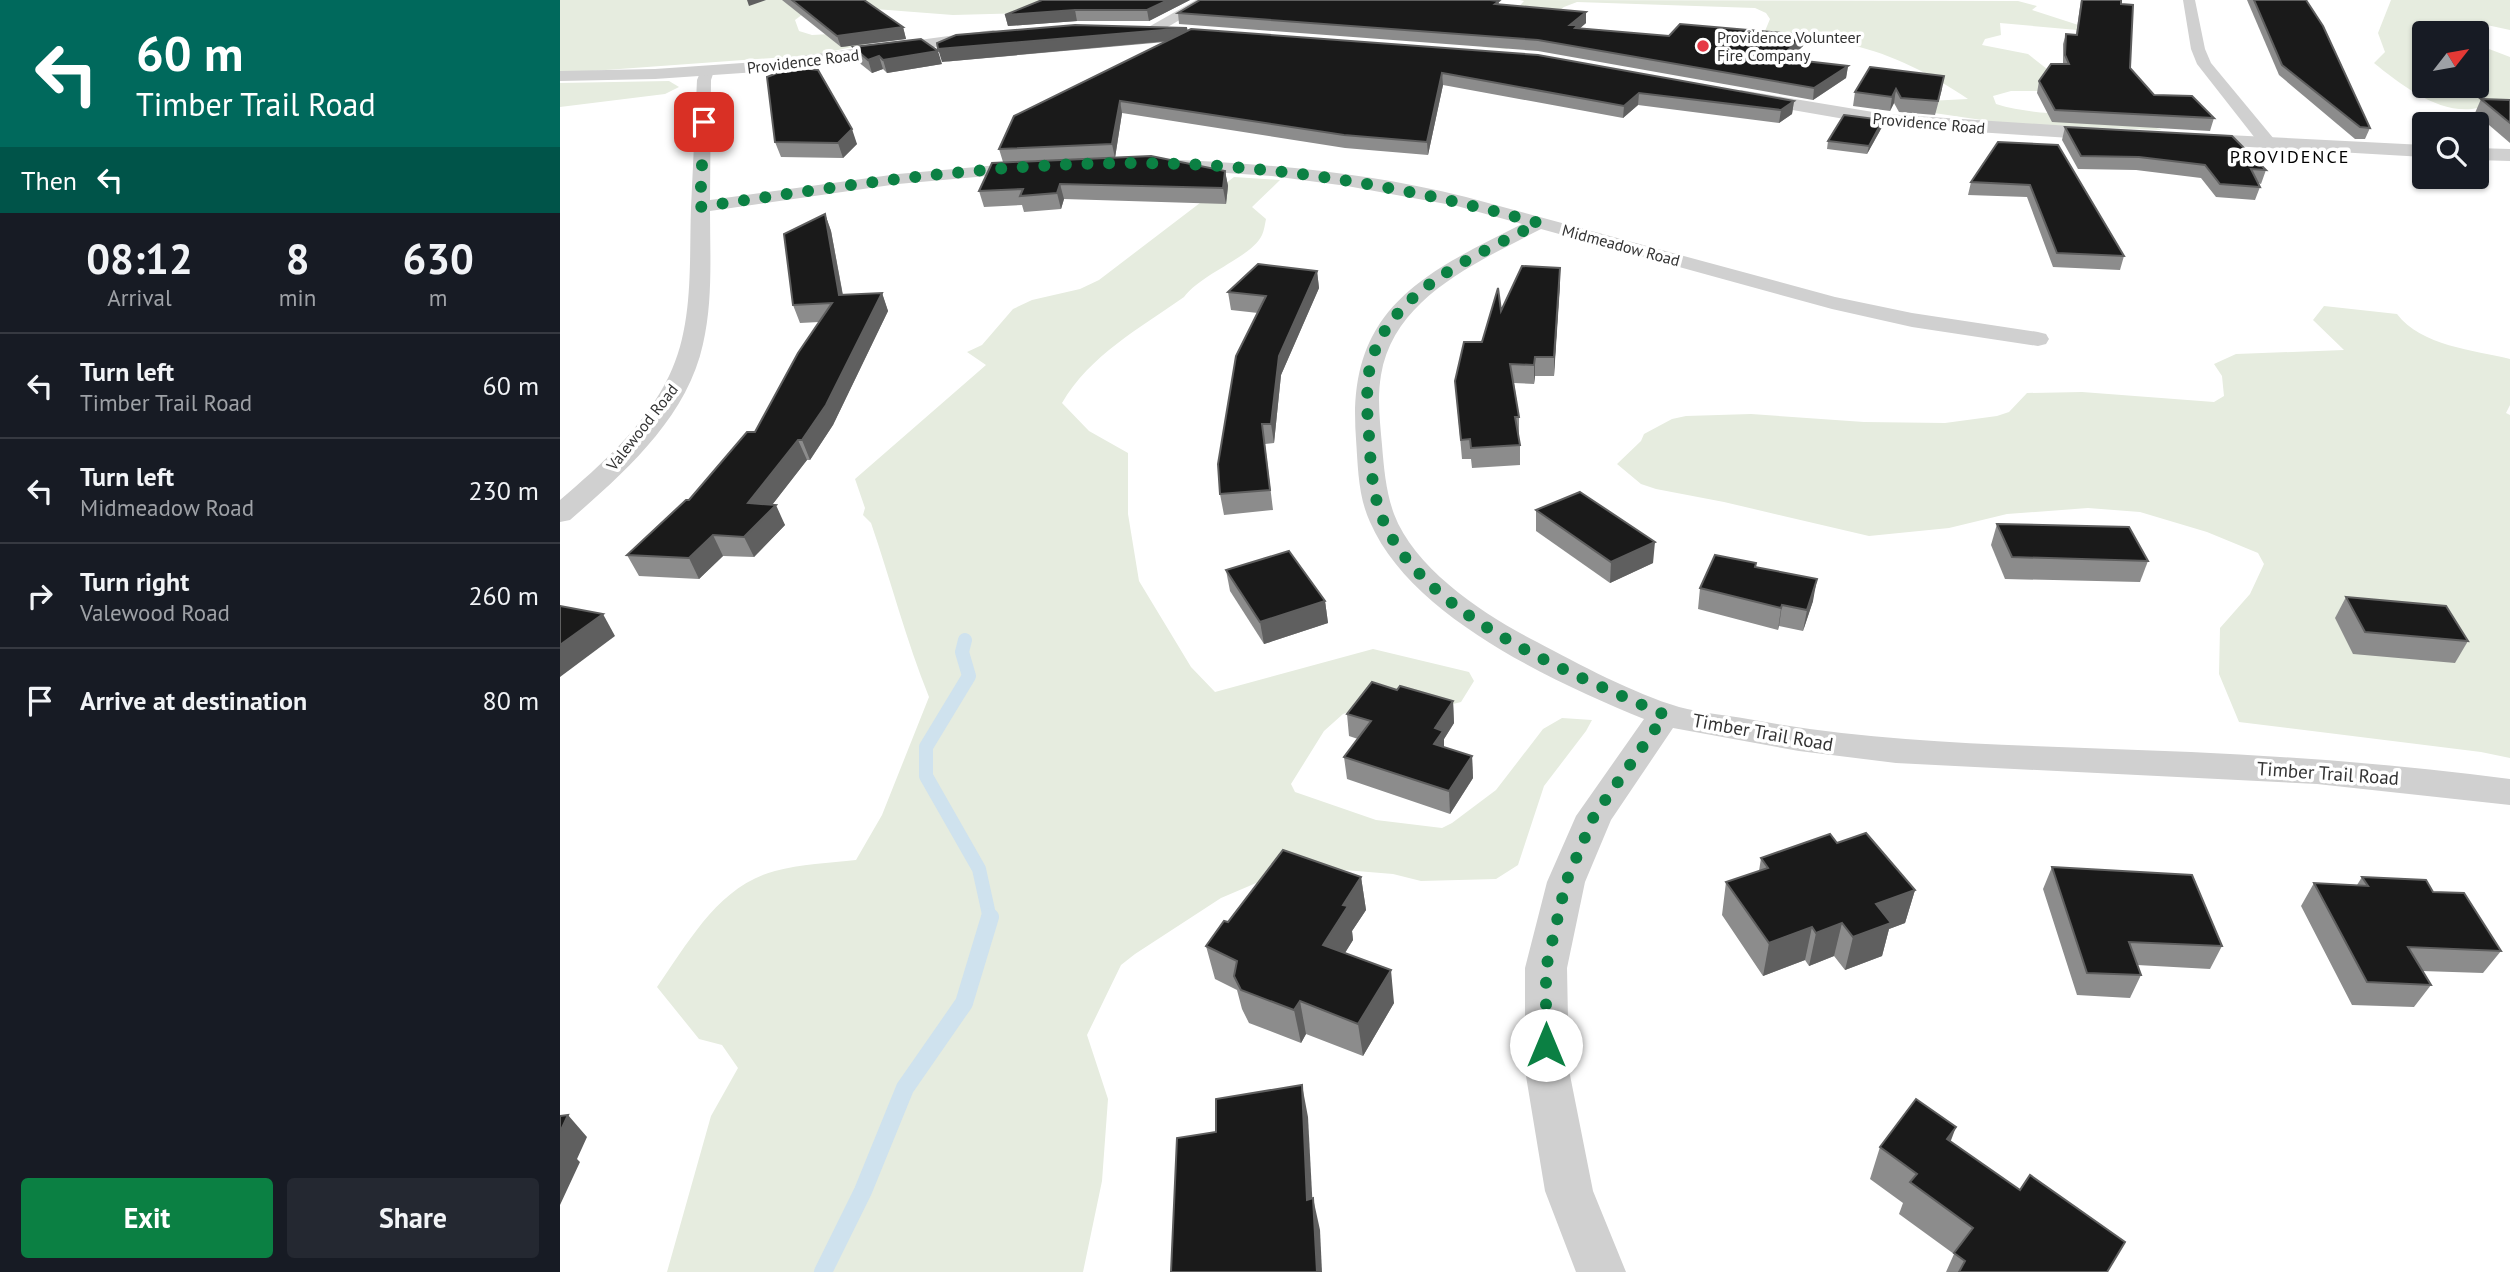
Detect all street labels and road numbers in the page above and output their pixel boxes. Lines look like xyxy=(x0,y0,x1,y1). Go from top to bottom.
street label: Providence Road xyxy=(746,44,860,78)
street label: Providence Road xyxy=(1872,108,1986,138)
street label: Midmeadow Road xyxy=(1560,220,1682,270)
street label: Valewood Road xyxy=(601,380,682,475)
street label: Timber Trail Road xyxy=(1691,708,1835,756)
street label: Timber Trail Road xyxy=(2256,756,2400,790)

